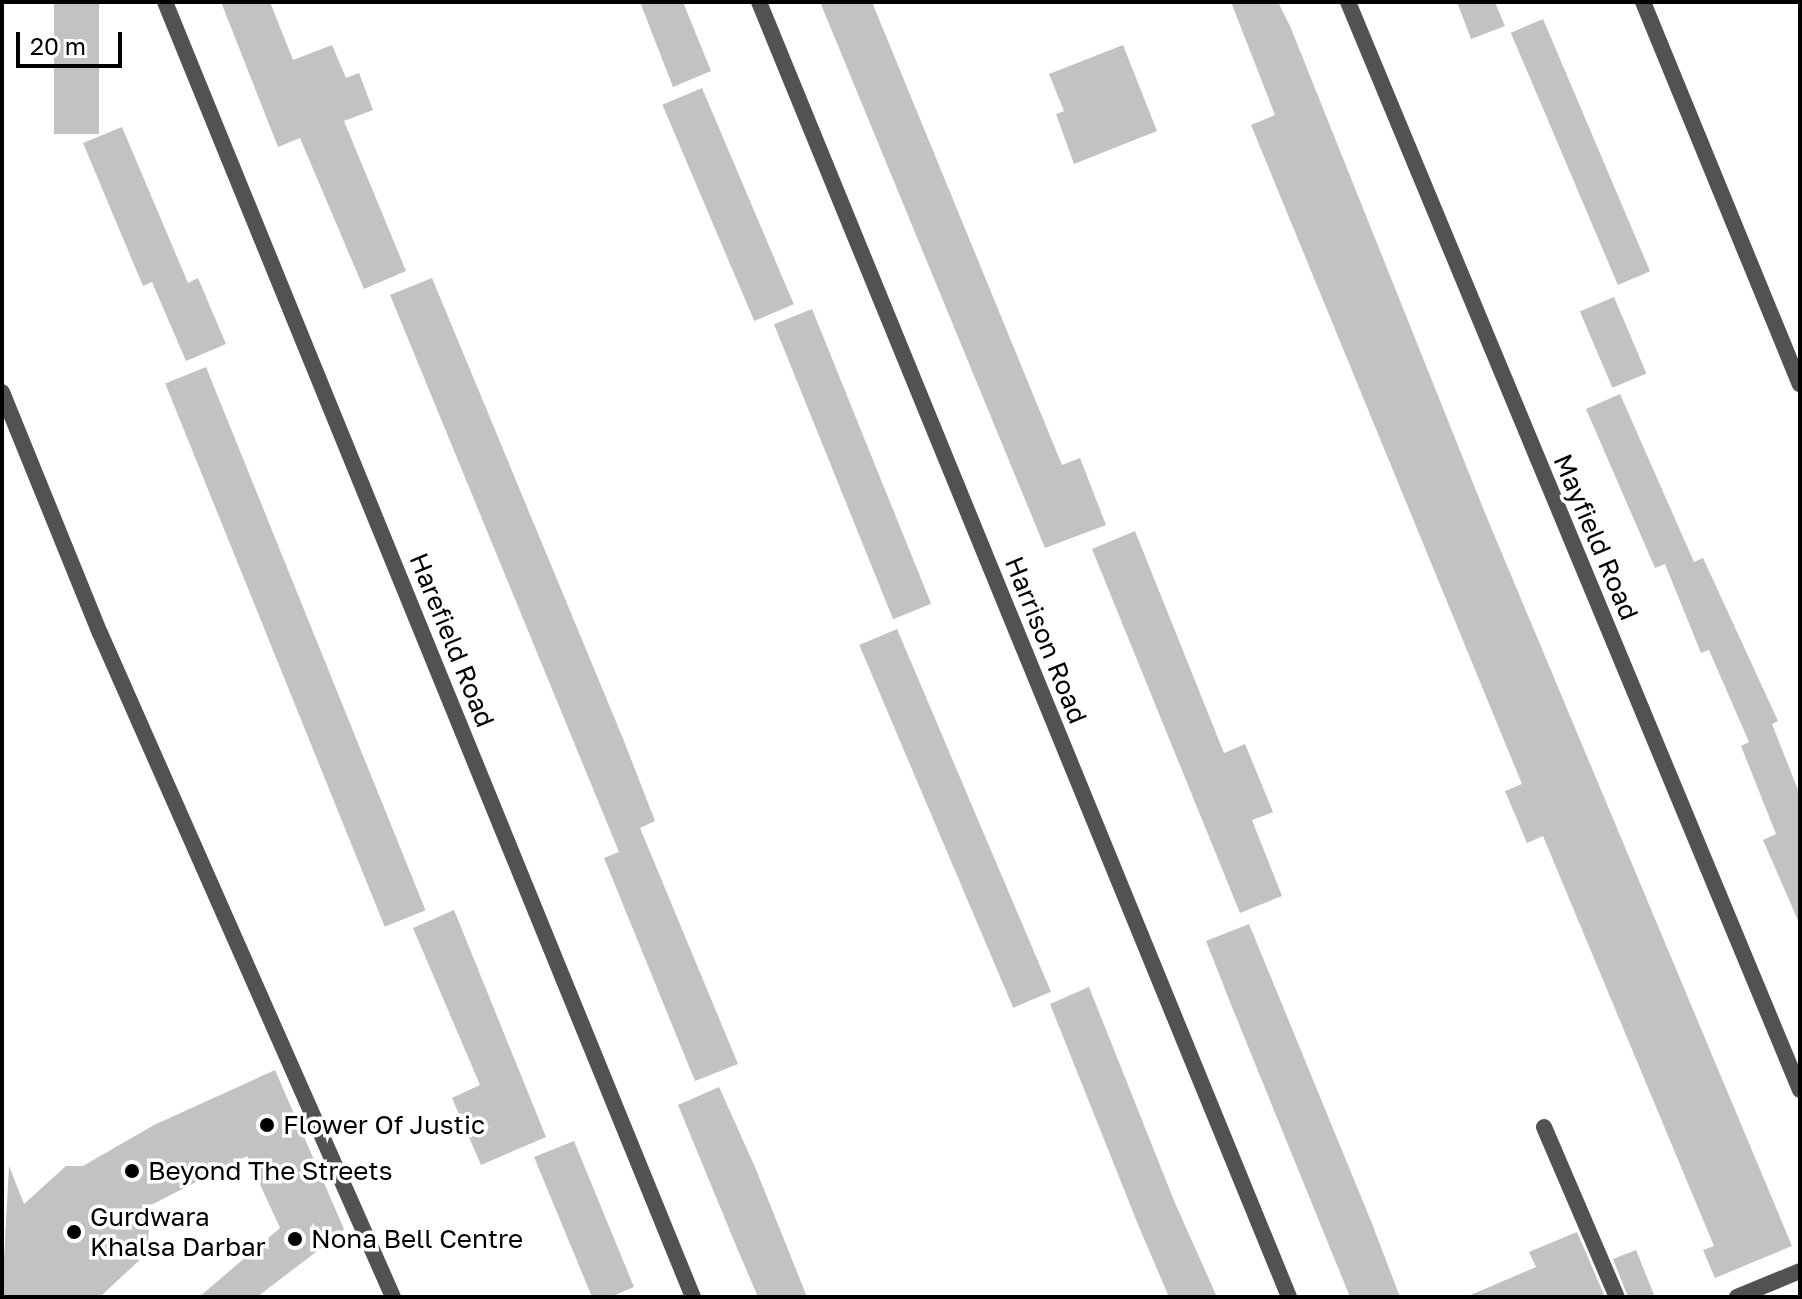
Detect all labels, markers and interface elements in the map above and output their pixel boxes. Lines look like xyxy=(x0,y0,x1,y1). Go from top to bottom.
scale bar xyxy=(20,16,126,66)
text: 20 m xyxy=(30,31,86,60)
street label: Mayfield Road xyxy=(1547,449,1645,625)
street label: Harefield Road xyxy=(403,548,501,732)
street label: Harrison Road xyxy=(998,552,1094,728)
place label: Flower Of Justic xyxy=(283,1109,485,1141)
marker: Flower Of Justic xyxy=(258,1116,276,1134)
place label: Beyond The Streets xyxy=(148,1155,393,1187)
marker: Beyond The Streets xyxy=(123,1162,141,1180)
place label: Gurdwara Khalsa Darbar xyxy=(90,1201,266,1262)
marker: Gurdwara Khalsa Darbar xyxy=(65,1223,83,1241)
place label: Nona Bell Centre xyxy=(311,1223,523,1255)
marker: Nona Bell Centre xyxy=(286,1230,304,1248)

